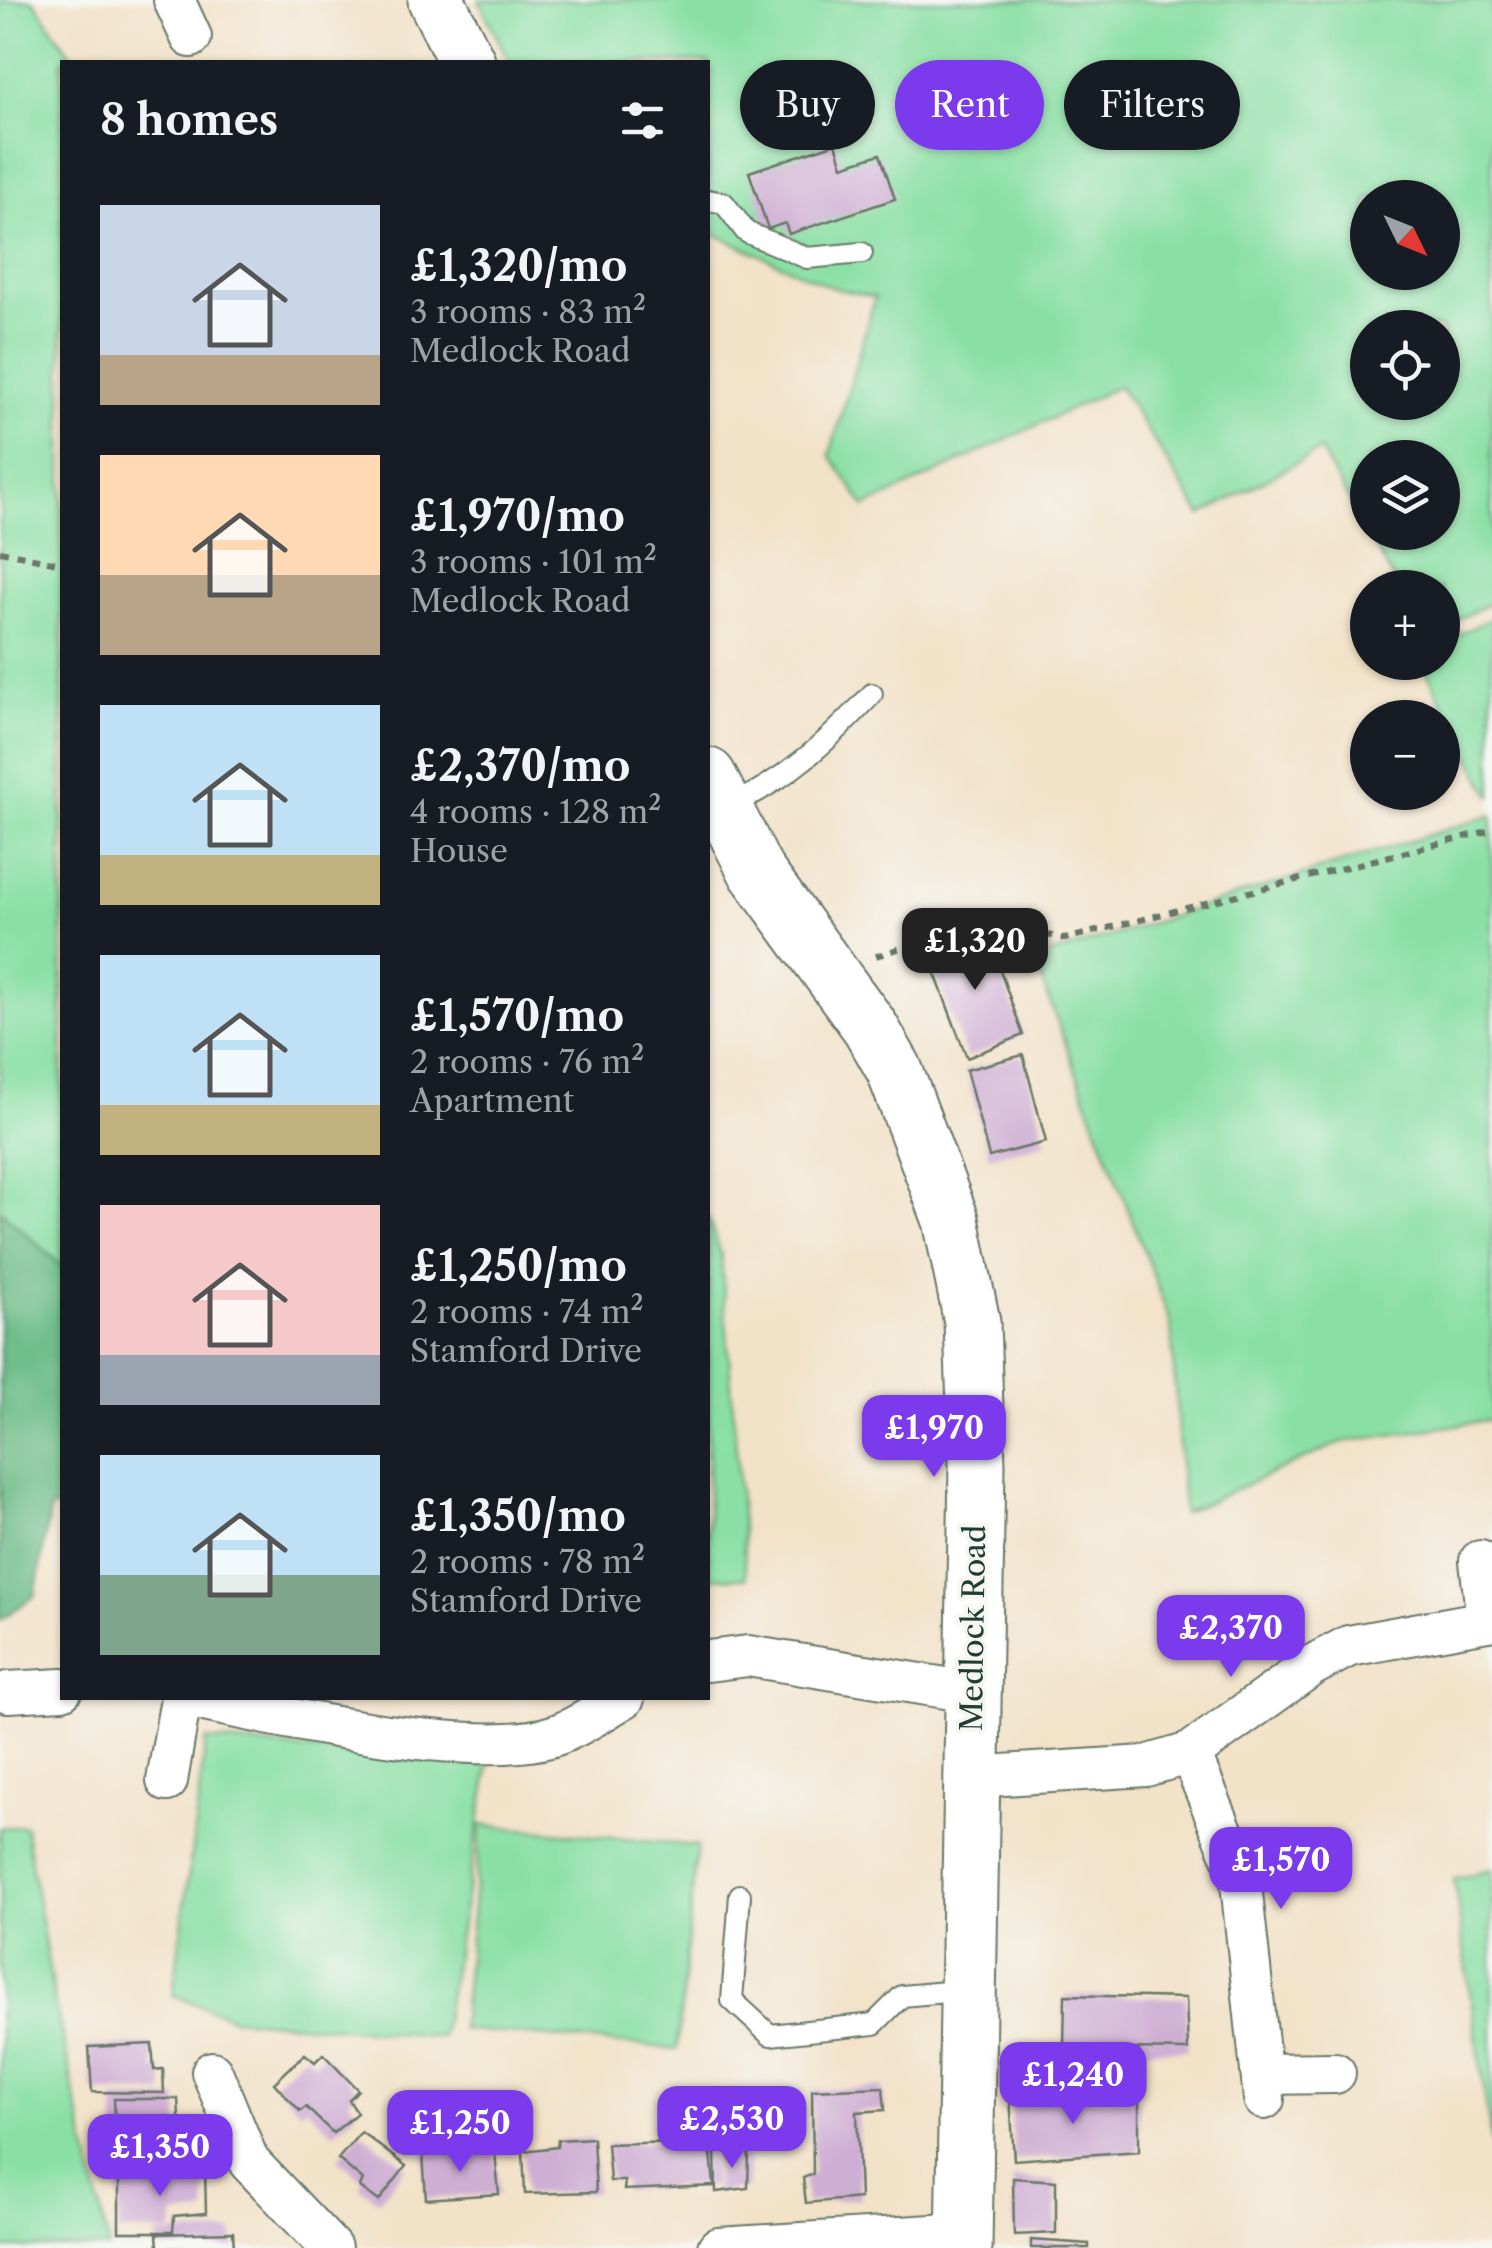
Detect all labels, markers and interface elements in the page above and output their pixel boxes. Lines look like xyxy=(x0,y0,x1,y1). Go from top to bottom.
chip: Buy xyxy=(740,60,875,150)
chip: Rent xyxy=(895,60,1044,150)
chip: Filters xyxy=(1064,60,1240,150)
icon: filters xyxy=(615,93,670,148)
text: 8 homes xyxy=(100,94,278,146)
north arrow xyxy=(1350,180,1460,290)
map controls xyxy=(1350,180,1460,810)
text: £1,320/mo xyxy=(410,240,628,292)
icon: home xyxy=(180,245,300,365)
text: 3 rooms · 83 m² xyxy=(410,292,646,331)
button: locate xyxy=(1350,310,1460,420)
text: Medlock Road xyxy=(410,331,630,370)
button: layers xyxy=(1350,440,1460,550)
text: £1,970/mo xyxy=(410,490,625,542)
icon: home xyxy=(180,495,300,615)
text: 3 rooms · 101 m² xyxy=(410,542,657,581)
button: + xyxy=(1350,570,1460,680)
text: Medlock Road xyxy=(410,581,630,620)
button: − xyxy=(1350,700,1460,810)
text: £2,370/mo xyxy=(410,740,631,792)
icon: home xyxy=(180,745,300,865)
text: 4 rooms · 128 m² xyxy=(410,792,661,831)
text: House xyxy=(410,831,508,870)
pin: £1,320 xyxy=(894,908,1056,993)
text: £1,320 xyxy=(924,921,1026,960)
text: £1,570/mo xyxy=(410,990,624,1042)
icon: home xyxy=(180,995,300,1115)
text: 2 rooms · 76 m² xyxy=(410,1042,644,1081)
text: Apartment xyxy=(410,1081,574,1120)
text: £1,250/mo xyxy=(410,1240,627,1292)
icon: home xyxy=(180,1245,300,1365)
text: 2 rooms · 74 m² xyxy=(410,1292,644,1331)
text: Stamford Drive xyxy=(410,1331,642,1370)
pin: £1,970 xyxy=(853,1395,1015,1480)
text: £1,970 xyxy=(884,1408,984,1447)
text: £1,350/mo xyxy=(410,1490,626,1542)
icon: home xyxy=(180,1495,300,1615)
street label: Medlock Road xyxy=(953,1524,993,1732)
text: 2 rooms · 78 m² xyxy=(410,1542,645,1581)
text: Stamford Drive xyxy=(410,1581,642,1620)
pin: £2,370 xyxy=(1150,1595,1312,1680)
text: £2,370 xyxy=(1179,1608,1283,1647)
pin: £1,570 xyxy=(1200,1827,1362,1912)
text: £1,570 xyxy=(1231,1840,1331,1879)
pin: £1,240 xyxy=(992,2042,1154,2127)
text: £1,240 xyxy=(1022,2055,1124,2094)
pin: £2,530 xyxy=(651,2086,813,2171)
pin: £1,250 xyxy=(379,2090,541,2175)
text: £2,530 xyxy=(679,2099,785,2138)
text: £1,250 xyxy=(409,2103,511,2142)
pin: £1,350 xyxy=(79,2114,241,2199)
text: £1,350 xyxy=(110,2127,210,2166)

